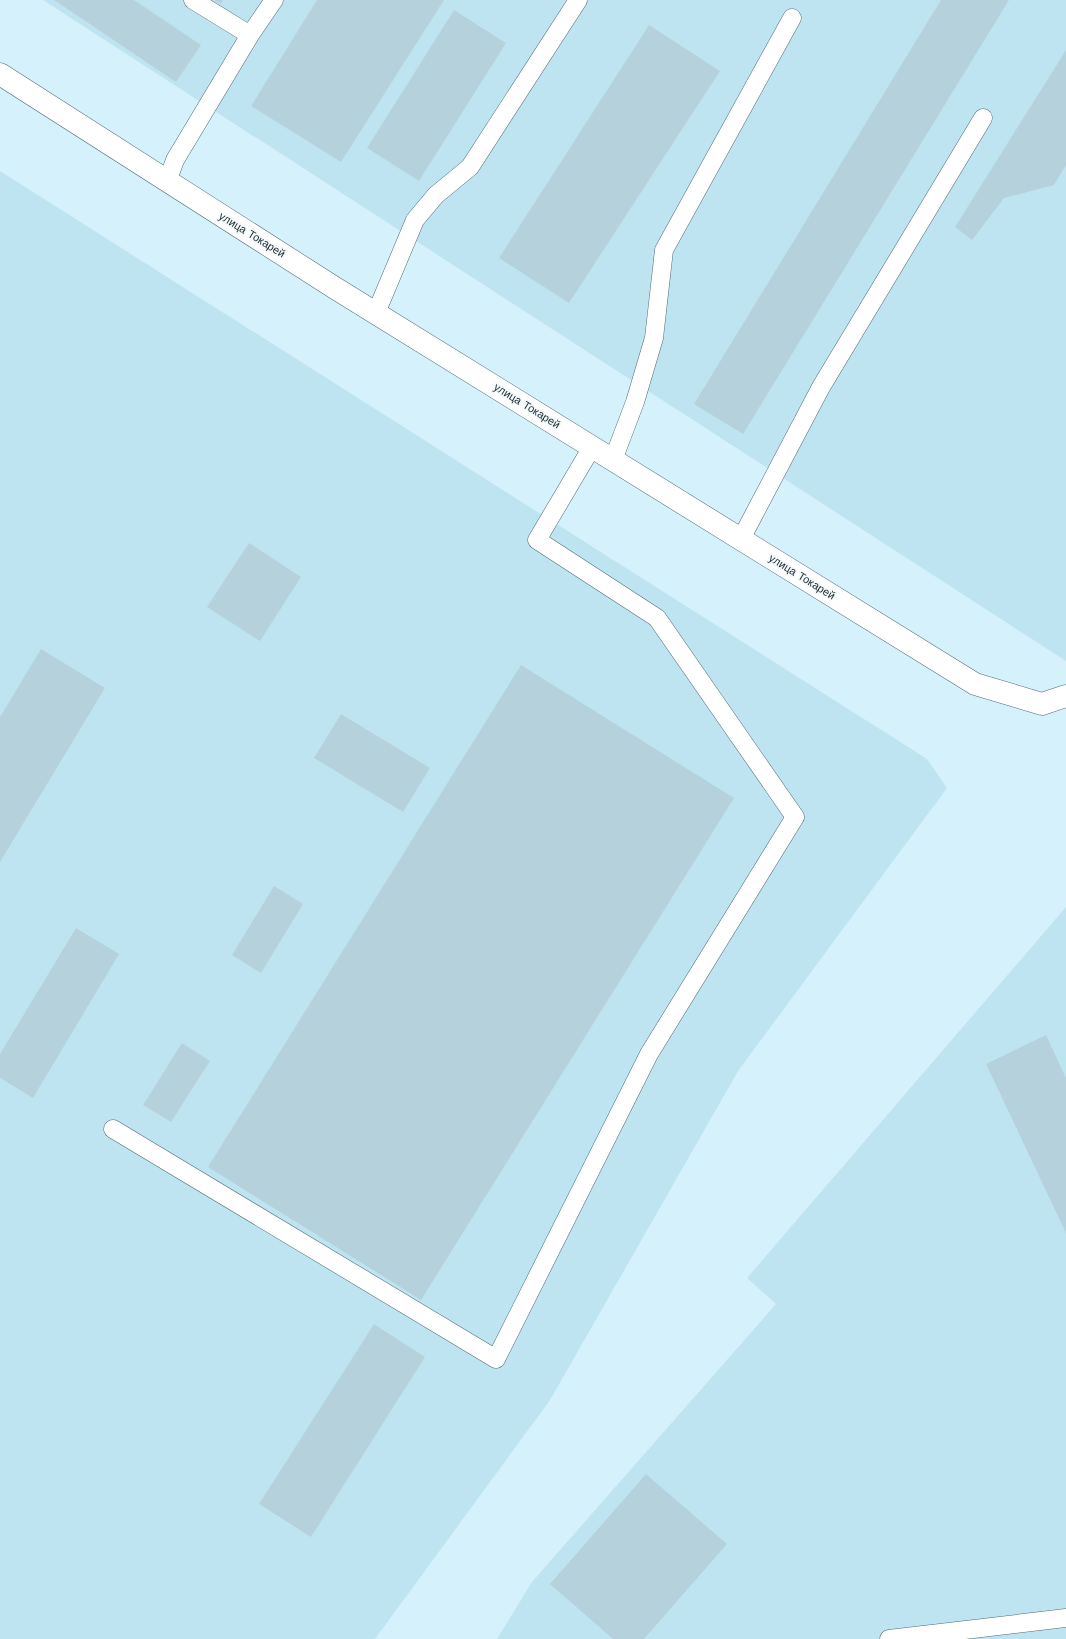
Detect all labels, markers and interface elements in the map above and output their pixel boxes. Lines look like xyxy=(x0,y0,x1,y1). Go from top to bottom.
street label: улица Токарей xyxy=(217,209,287,261)
street label: улица Токарей xyxy=(492,380,562,432)
street label: улица Токарей xyxy=(767,551,837,603)

